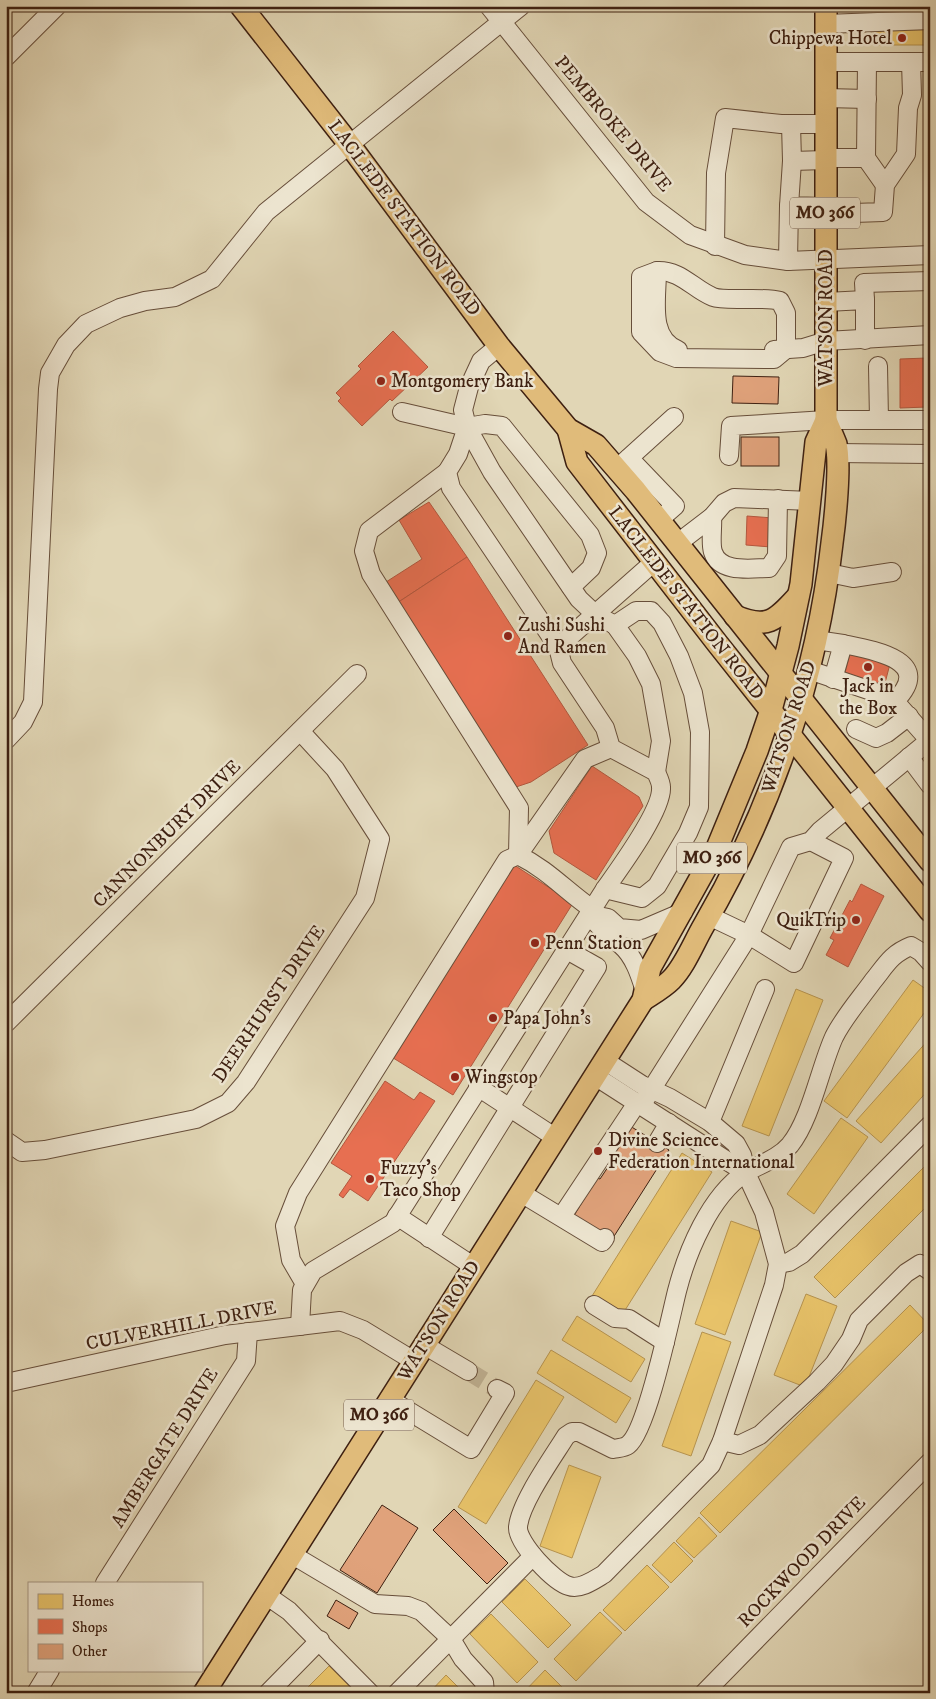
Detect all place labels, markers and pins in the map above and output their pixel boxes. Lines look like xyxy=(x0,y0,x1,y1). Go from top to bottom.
place label: Chippewa Hotel xyxy=(769,27,892,50)
marker: Chippewa Hotel xyxy=(896,32,908,44)
place label: Montgomery Bank xyxy=(391,370,534,393)
marker: Montgomery Bank xyxy=(375,375,387,387)
place label: Zushi Sushi And Ramen xyxy=(518,614,606,659)
marker: Zushi Sushi And Ramen xyxy=(502,630,514,642)
marker: Jack in the Box xyxy=(862,661,874,673)
place label: Jack in the Box xyxy=(839,675,898,720)
place label: QuikTrip xyxy=(776,909,846,932)
marker: QuikTrip xyxy=(850,914,862,926)
place label: Penn Station xyxy=(545,932,642,955)
marker: Penn Station xyxy=(529,937,541,949)
place label: Papa John's xyxy=(503,1007,591,1030)
marker: Papa John's xyxy=(487,1012,499,1024)
place label: Wingstop xyxy=(464,1066,538,1089)
marker: Wingstop xyxy=(449,1071,461,1083)
place label: Divine Science Federation International xyxy=(608,1129,795,1174)
marker: Divine Science Federation International xyxy=(592,1145,604,1157)
place label: Fuzzy's Taco Shop xyxy=(380,1157,461,1202)
marker: Fuzzy's Taco Shop xyxy=(364,1173,376,1185)

